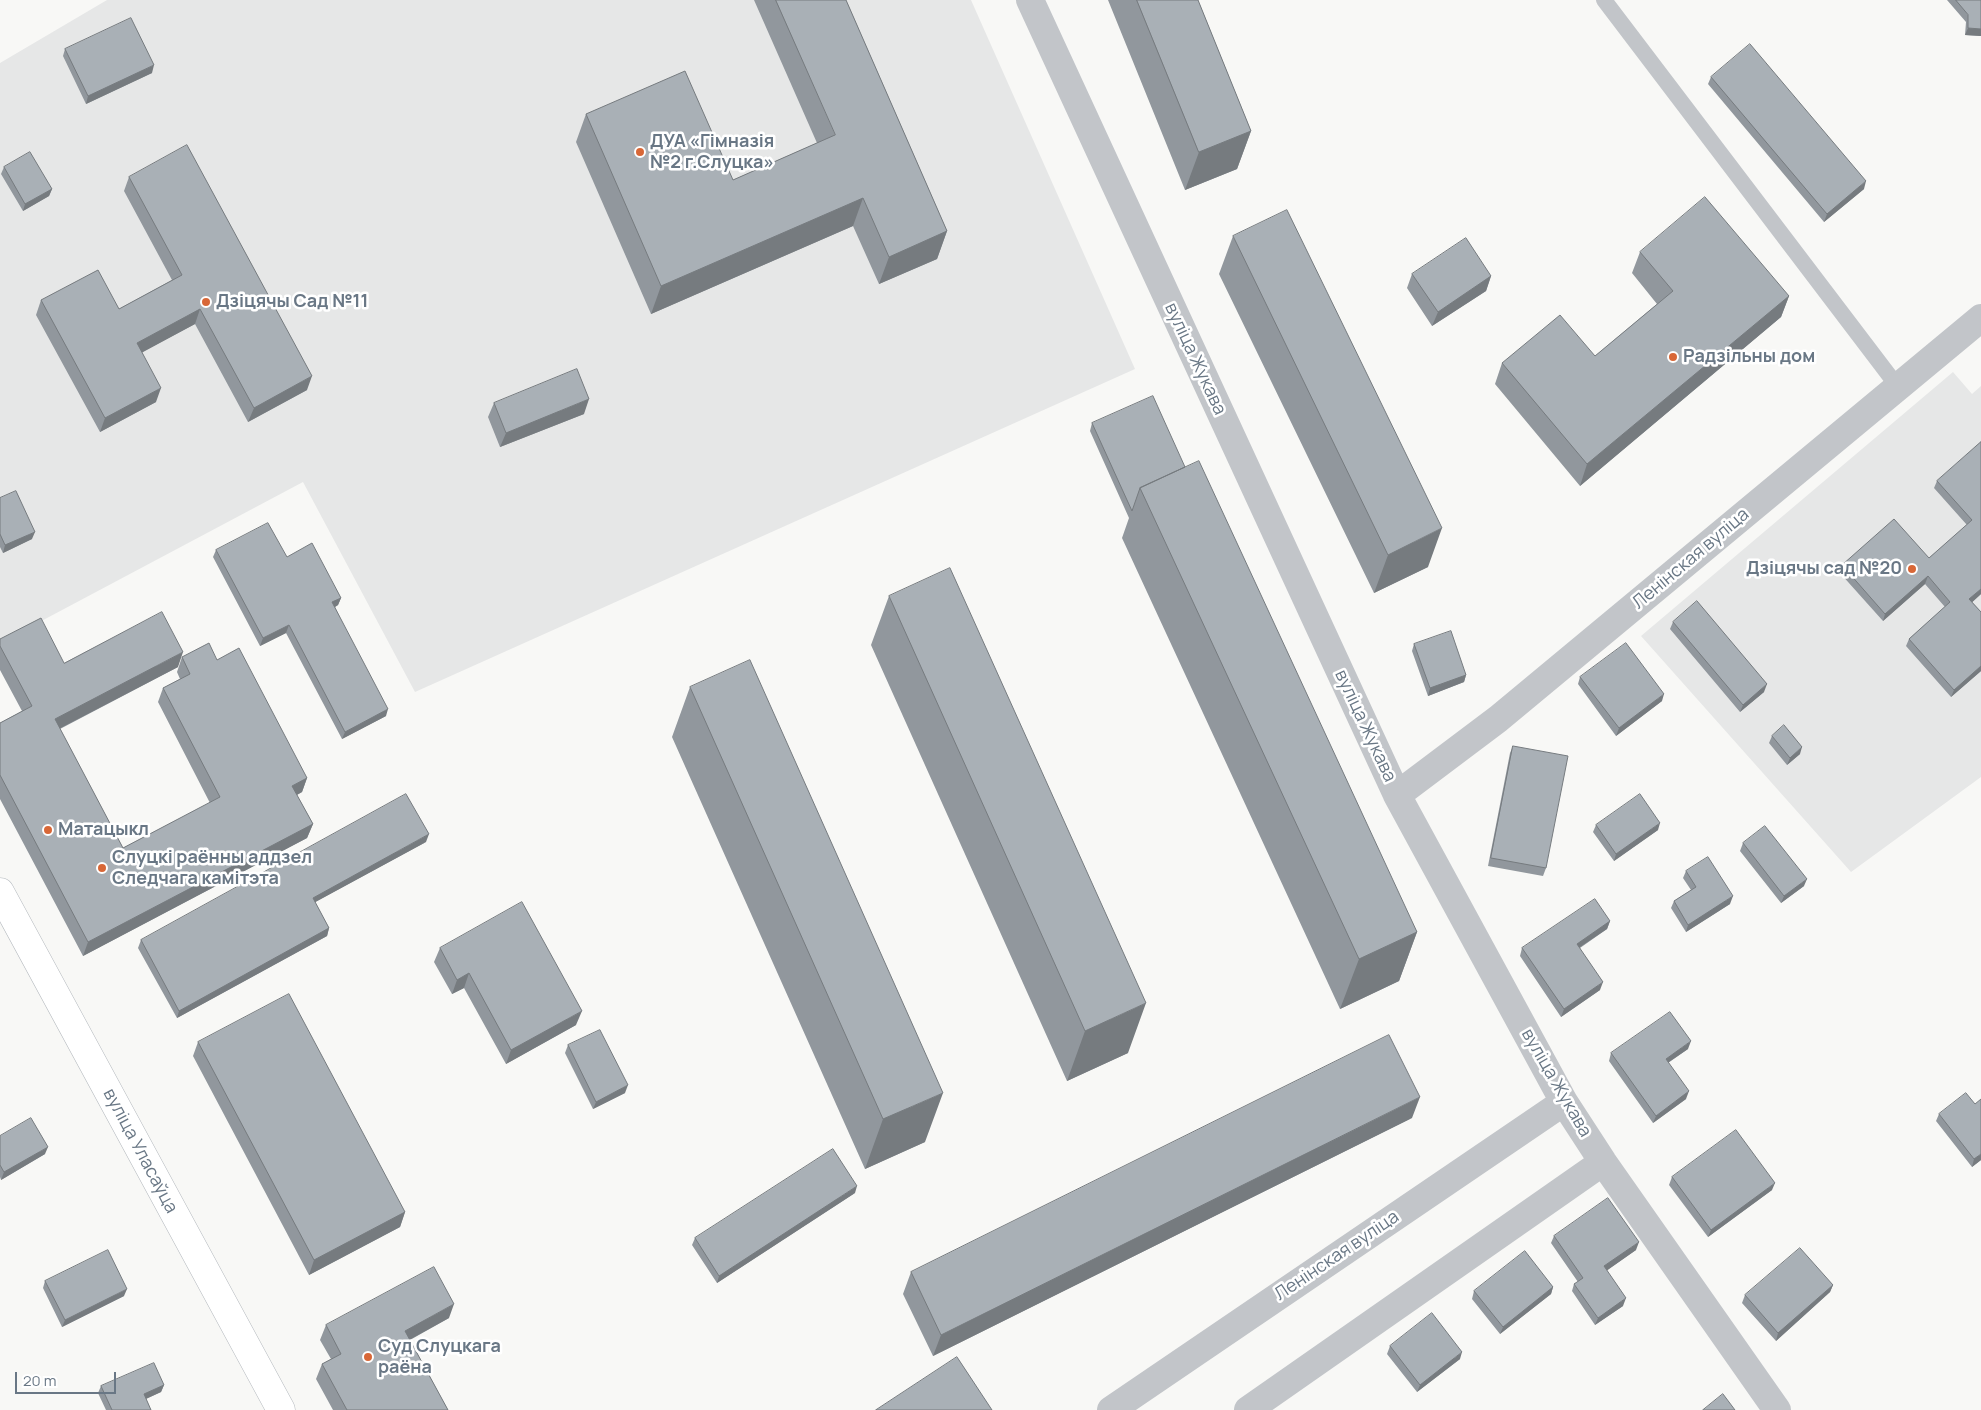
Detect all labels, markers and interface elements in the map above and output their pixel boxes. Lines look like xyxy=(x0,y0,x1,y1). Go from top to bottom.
place label: ДУА «Гімназія №2 г.Слуцка» xyxy=(650,131,774,173)
marker: ДУА «Гімназія №2 г.Слуцка» xyxy=(634,146,646,158)
place label: Дзіцячы Сад №11 xyxy=(216,291,368,313)
marker: Дзіцячы Сад №11 xyxy=(200,296,212,308)
street label: вуліца Жукава xyxy=(1160,299,1230,419)
place label: Радзільны дом xyxy=(1683,346,1815,368)
marker: Радзільны дом xyxy=(1667,351,1679,363)
street label: Ленінская вуліца xyxy=(1628,504,1754,614)
place label: Дзіцячы сад №20 xyxy=(1746,558,1902,580)
marker: Дзіцячы сад №20 xyxy=(1906,563,1918,575)
street label: вуліца Жукава xyxy=(1330,666,1400,786)
place label: Матацыкл xyxy=(58,819,149,841)
marker: Матацыкл xyxy=(42,824,54,836)
place label: Слуцкі раённы аддзел Следчага камітэта xyxy=(112,847,312,890)
marker: Слуцкі раённы аддзел Следчага камітэта xyxy=(96,862,108,874)
street label: вуліца Жукава xyxy=(1516,1025,1596,1141)
street label: вуліца Уласаўца xyxy=(98,1085,182,1217)
street label: Ленінская вуліца xyxy=(1271,1206,1403,1306)
place label: Суд Слуцкага раёна xyxy=(378,1336,501,1378)
marker: Суд Слуцкага раёна xyxy=(362,1351,374,1363)
scale bar xyxy=(18,1362,119,1394)
text: 20 m xyxy=(23,1370,56,1391)

